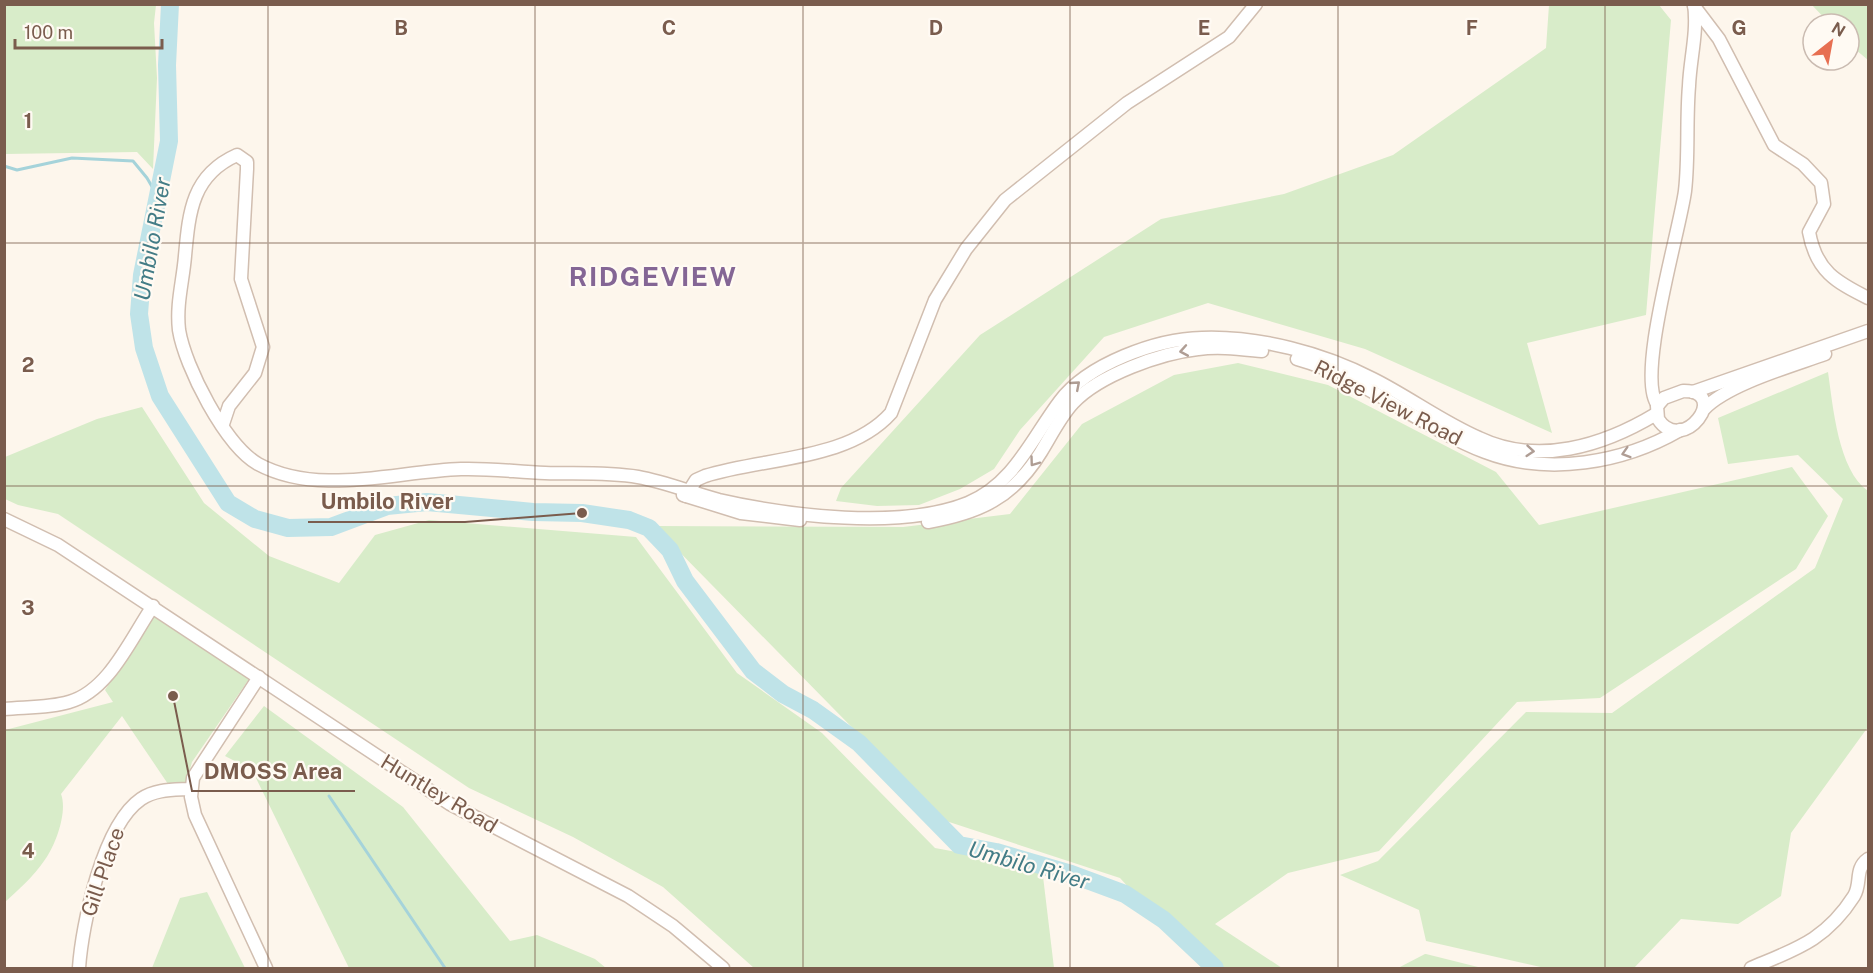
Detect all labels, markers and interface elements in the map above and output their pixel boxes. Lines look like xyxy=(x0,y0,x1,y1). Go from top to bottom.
scale bar xyxy=(15,12,162,50)
north arrow xyxy=(1801,12,1861,72)
text: B xyxy=(394,16,408,40)
text: C xyxy=(662,16,676,40)
text: D xyxy=(929,16,943,40)
text: E xyxy=(1198,16,1210,40)
text: F xyxy=(1466,16,1478,40)
text: G xyxy=(1731,16,1747,40)
text: N xyxy=(1828,18,1849,41)
text: 100 m xyxy=(24,22,73,43)
text: 1 xyxy=(24,109,32,133)
water label: Umbilo River xyxy=(128,175,176,303)
district label: RIDGEVIEW xyxy=(569,260,737,292)
one-way arrow xyxy=(1180,344,1190,357)
text: 2 xyxy=(22,353,34,377)
street label: Ridge View Road xyxy=(1310,354,1467,451)
one-way arrow xyxy=(1069,381,1080,392)
one-way arrow xyxy=(1526,444,1535,457)
one-way arrow xyxy=(1621,446,1632,458)
one-way arrow xyxy=(1030,455,1041,466)
callout: Umbilo River xyxy=(308,482,465,522)
text: Umbilo River xyxy=(320,488,454,514)
text: 3 xyxy=(21,596,35,620)
street label: Huntley Road xyxy=(376,749,502,838)
callout: DMOSS Area xyxy=(192,751,355,791)
text: DMOSS Area xyxy=(204,758,342,784)
street label: Gill Place xyxy=(76,824,129,920)
water label: Umbilo River xyxy=(965,835,1093,895)
text: 4 xyxy=(21,839,35,863)

